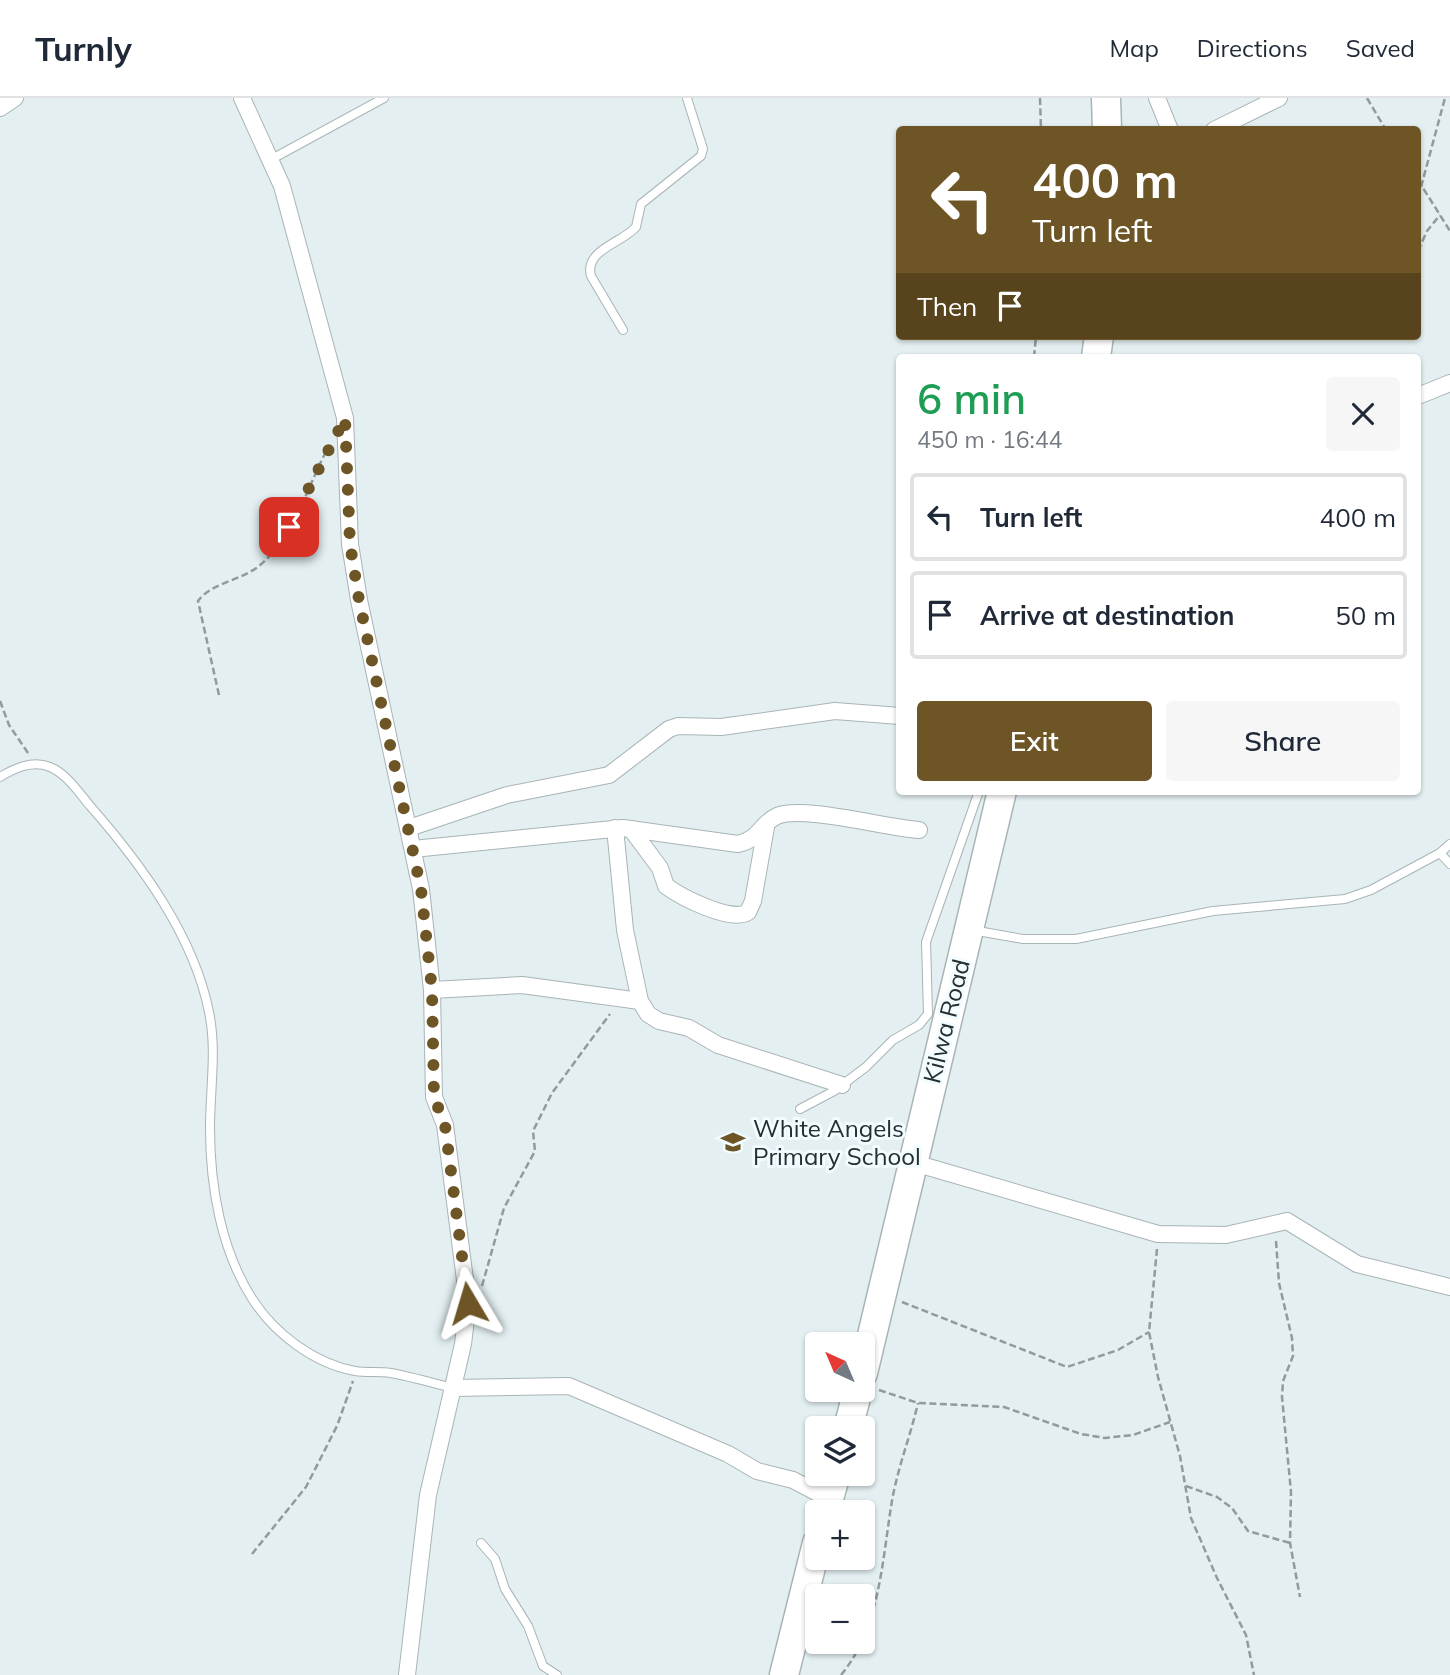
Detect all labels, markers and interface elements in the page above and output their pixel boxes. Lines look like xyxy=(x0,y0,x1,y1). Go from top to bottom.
text: Turnly xyxy=(35,28,132,69)
text: Map xyxy=(1109,33,1159,63)
text: Directions xyxy=(1197,33,1308,63)
text: Saved xyxy=(1346,33,1415,63)
text: 400 m xyxy=(1032,149,1178,210)
icon: left xyxy=(917,154,1008,245)
text: Turn left xyxy=(1032,210,1152,250)
icon: arrive xyxy=(991,287,1029,325)
text: Then xyxy=(917,290,977,323)
text: 6 min xyxy=(917,372,1026,425)
button: close xyxy=(1326,377,1400,451)
text: 450 m · 16:44 xyxy=(917,425,1062,454)
pin xyxy=(259,497,319,557)
icon: left xyxy=(921,498,959,536)
text: Turn left xyxy=(980,501,1082,534)
text: 400 m xyxy=(1320,501,1396,534)
icon: arrive xyxy=(270,508,308,546)
icon: arrive xyxy=(921,596,959,634)
text: Arrive at destination xyxy=(980,599,1235,632)
text: 50 m xyxy=(1335,599,1396,632)
button: Exit xyxy=(917,701,1152,781)
button: Share xyxy=(1166,701,1400,781)
street label: Kilwa Road xyxy=(916,956,976,1086)
place label: White Angels Primary School xyxy=(753,1113,921,1171)
school or university icon: White Angels Primary School xyxy=(719,1128,747,1156)
position arrow xyxy=(431,1266,505,1340)
north arrow xyxy=(805,1332,875,1402)
map controls xyxy=(805,1332,875,1654)
button: layers xyxy=(805,1416,875,1486)
button: + xyxy=(805,1500,875,1570)
button: − xyxy=(805,1584,875,1654)

